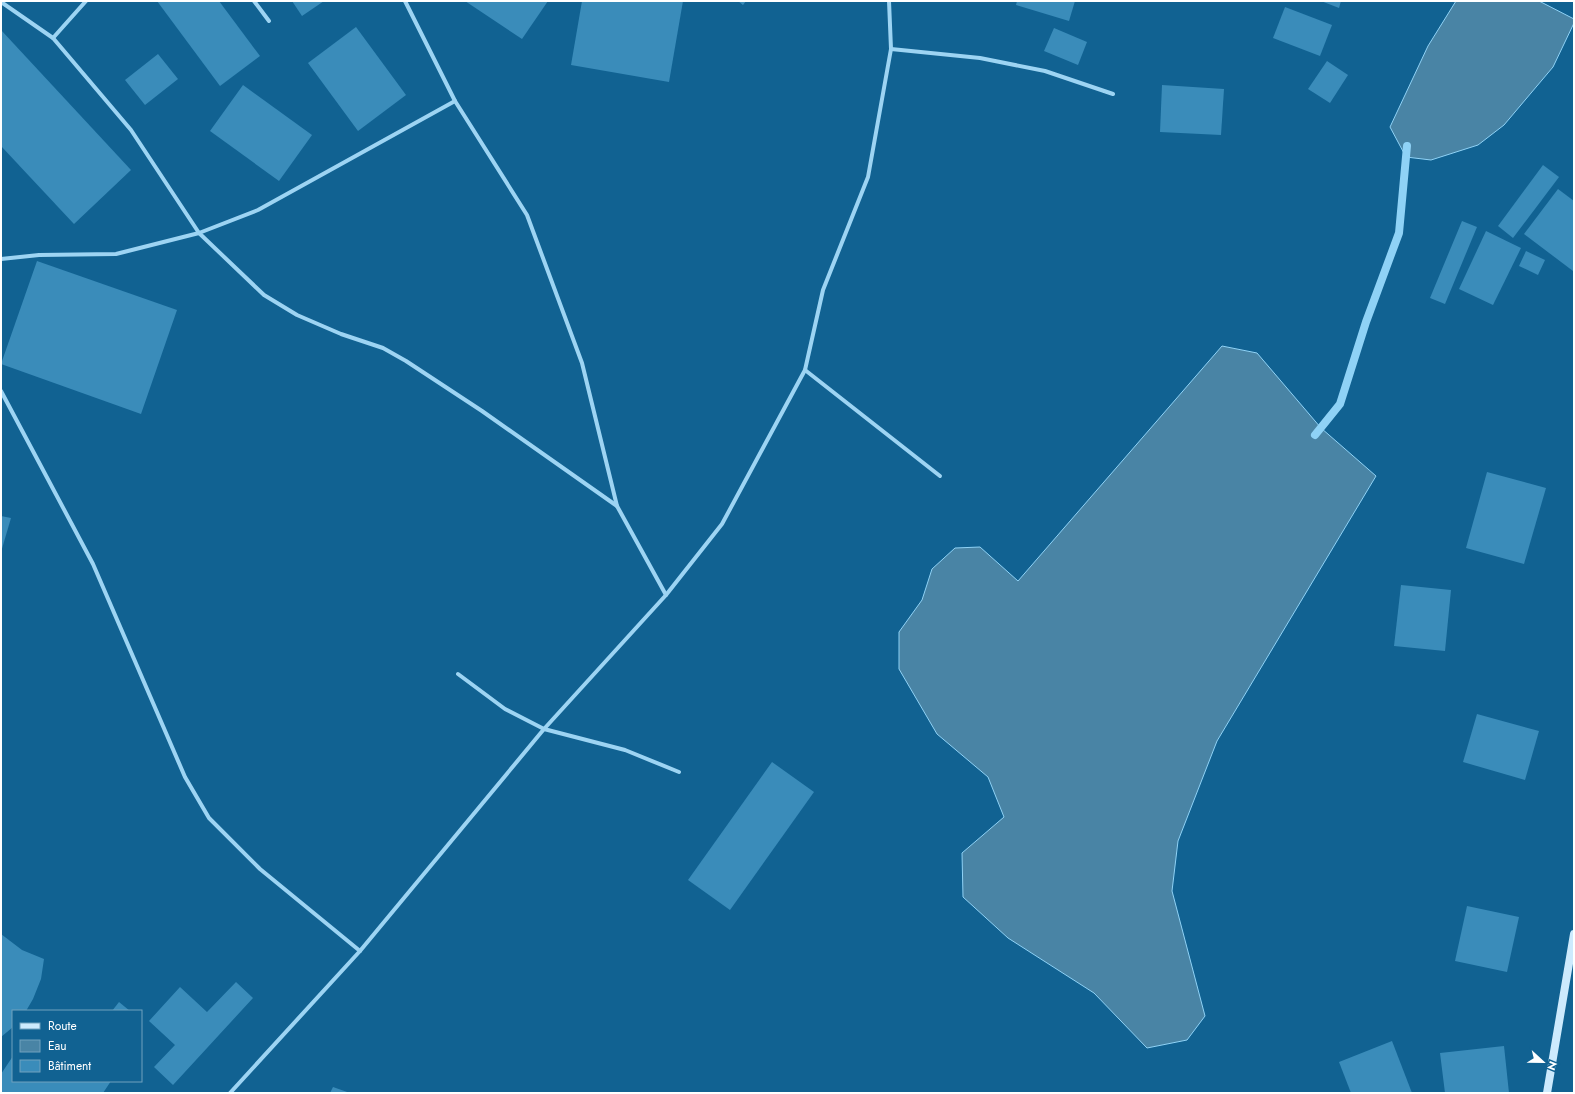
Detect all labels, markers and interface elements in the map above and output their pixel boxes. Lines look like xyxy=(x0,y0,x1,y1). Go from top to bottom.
legend xyxy=(12,1010,142,1082)
text: Route xyxy=(48,1017,77,1035)
text: Eau xyxy=(48,1037,67,1055)
north arrow xyxy=(1523,1042,1563,1082)
text: Bâtiment xyxy=(48,1057,91,1075)
text: N xyxy=(1543,1059,1561,1073)

